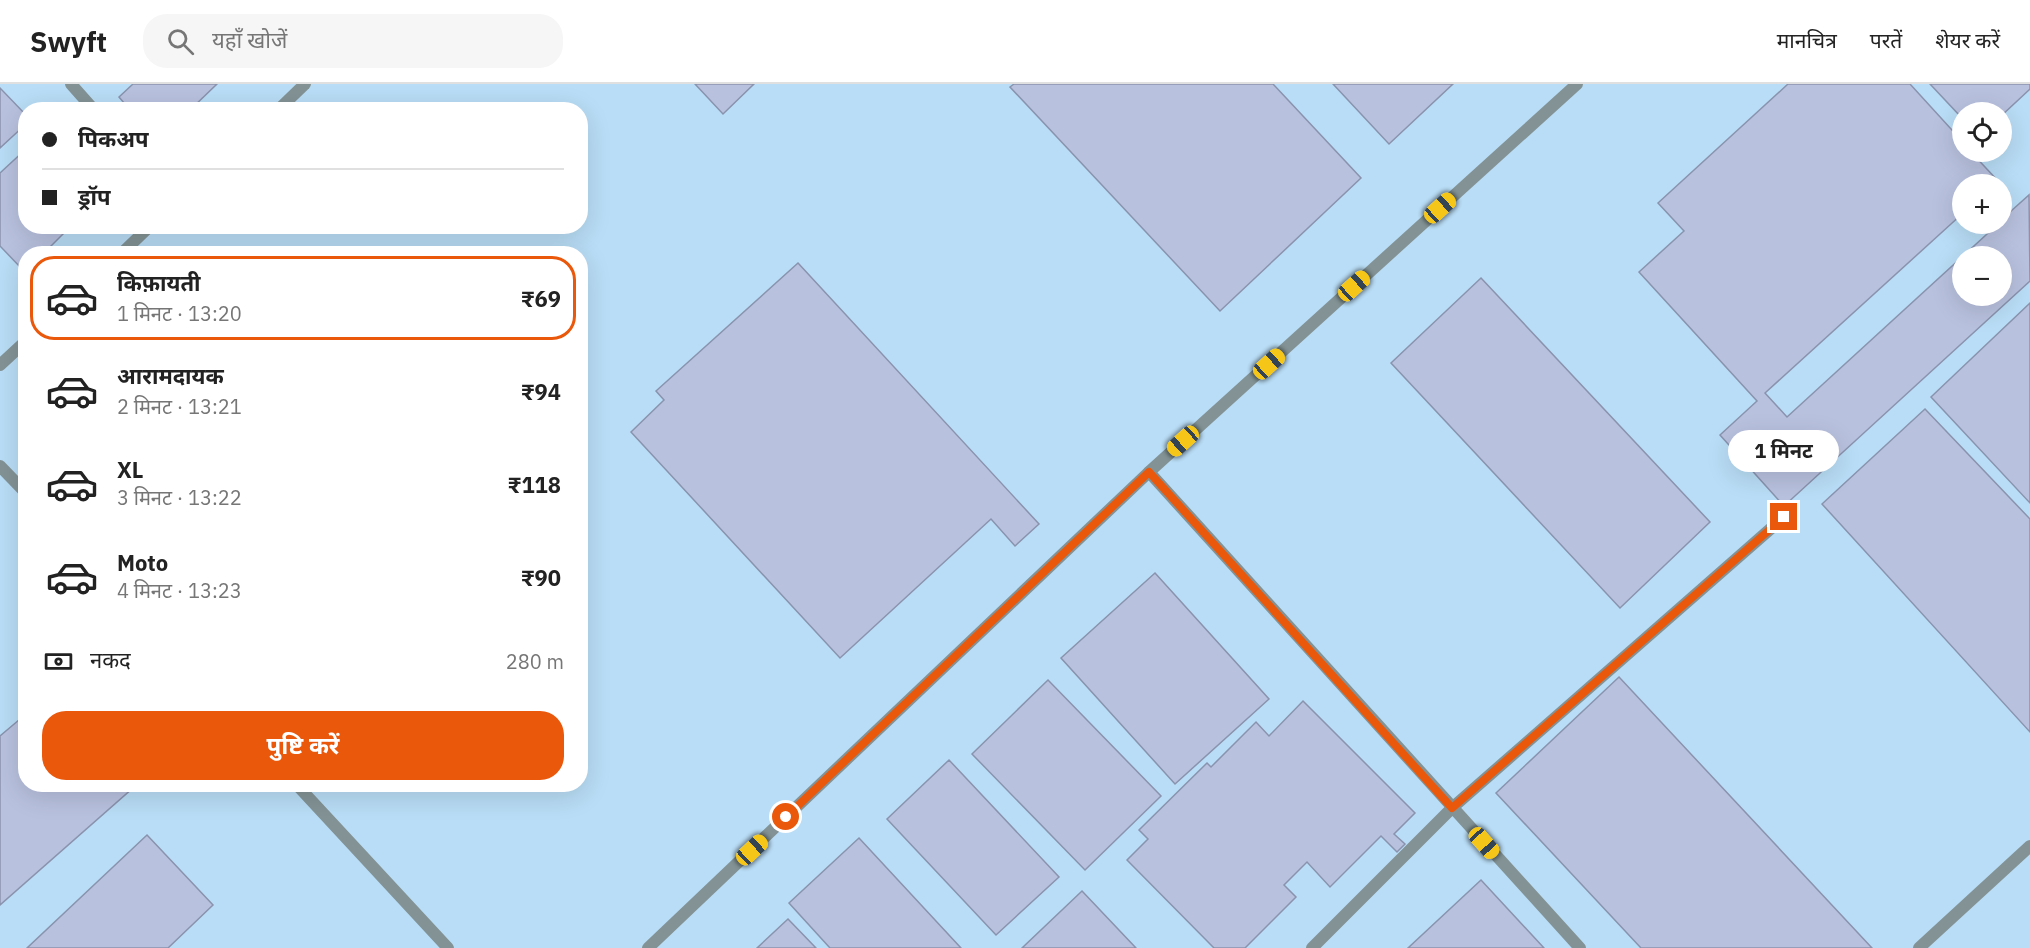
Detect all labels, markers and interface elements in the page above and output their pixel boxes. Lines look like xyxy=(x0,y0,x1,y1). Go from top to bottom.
search box xyxy=(143,14,563,68)
text: Swyft xyxy=(30,23,107,60)
icon: search xyxy=(164,25,197,58)
text: यहाँ खोजें xyxy=(212,25,287,54)
text: मानचित्र xyxy=(1777,26,1837,54)
text: परतें xyxy=(1870,26,1902,54)
text: शेयर करें xyxy=(1935,26,2000,54)
map controls xyxy=(1952,102,2012,306)
button: locate xyxy=(1952,102,2012,162)
text: पिकअप xyxy=(78,124,149,153)
button: + xyxy=(1952,174,2012,234)
text: ड्रॉप xyxy=(78,182,111,211)
car xyxy=(1421,189,1459,227)
button: − xyxy=(1952,246,2012,306)
car xyxy=(1335,267,1373,305)
text: किफ़ायती xyxy=(117,268,201,297)
icon: car xyxy=(45,271,99,325)
text: ₹69 xyxy=(521,284,561,313)
text: 1 मिनट · 13:20 xyxy=(117,300,242,327)
car xyxy=(1250,345,1288,383)
text: आरामदायक xyxy=(117,361,224,390)
icon: car xyxy=(45,364,99,418)
text: ₹94 xyxy=(521,377,561,406)
text: 2 मिनट · 13:21 xyxy=(117,393,242,420)
car xyxy=(1164,422,1202,460)
callout: 1 मिनट xyxy=(1728,430,1840,472)
text: 1 मिनट xyxy=(1754,437,1813,464)
text: XL xyxy=(117,455,143,484)
icon: car xyxy=(45,457,99,511)
text: ₹118 xyxy=(508,470,561,499)
text: 3 मिनट · 13:22 xyxy=(117,484,242,511)
route end xyxy=(1770,503,1797,530)
text: Moto xyxy=(117,548,168,577)
icon: car xyxy=(45,550,99,604)
text: ₹90 xyxy=(521,563,561,592)
text: 4 मिनट · 13:23 xyxy=(117,577,242,604)
icon: cash xyxy=(42,645,75,678)
text: नकद xyxy=(90,645,131,674)
text: 280 m xyxy=(506,648,564,675)
button: पुष्टि करें xyxy=(42,711,564,780)
route start xyxy=(772,803,799,830)
car xyxy=(1465,824,1503,862)
car xyxy=(733,831,771,869)

